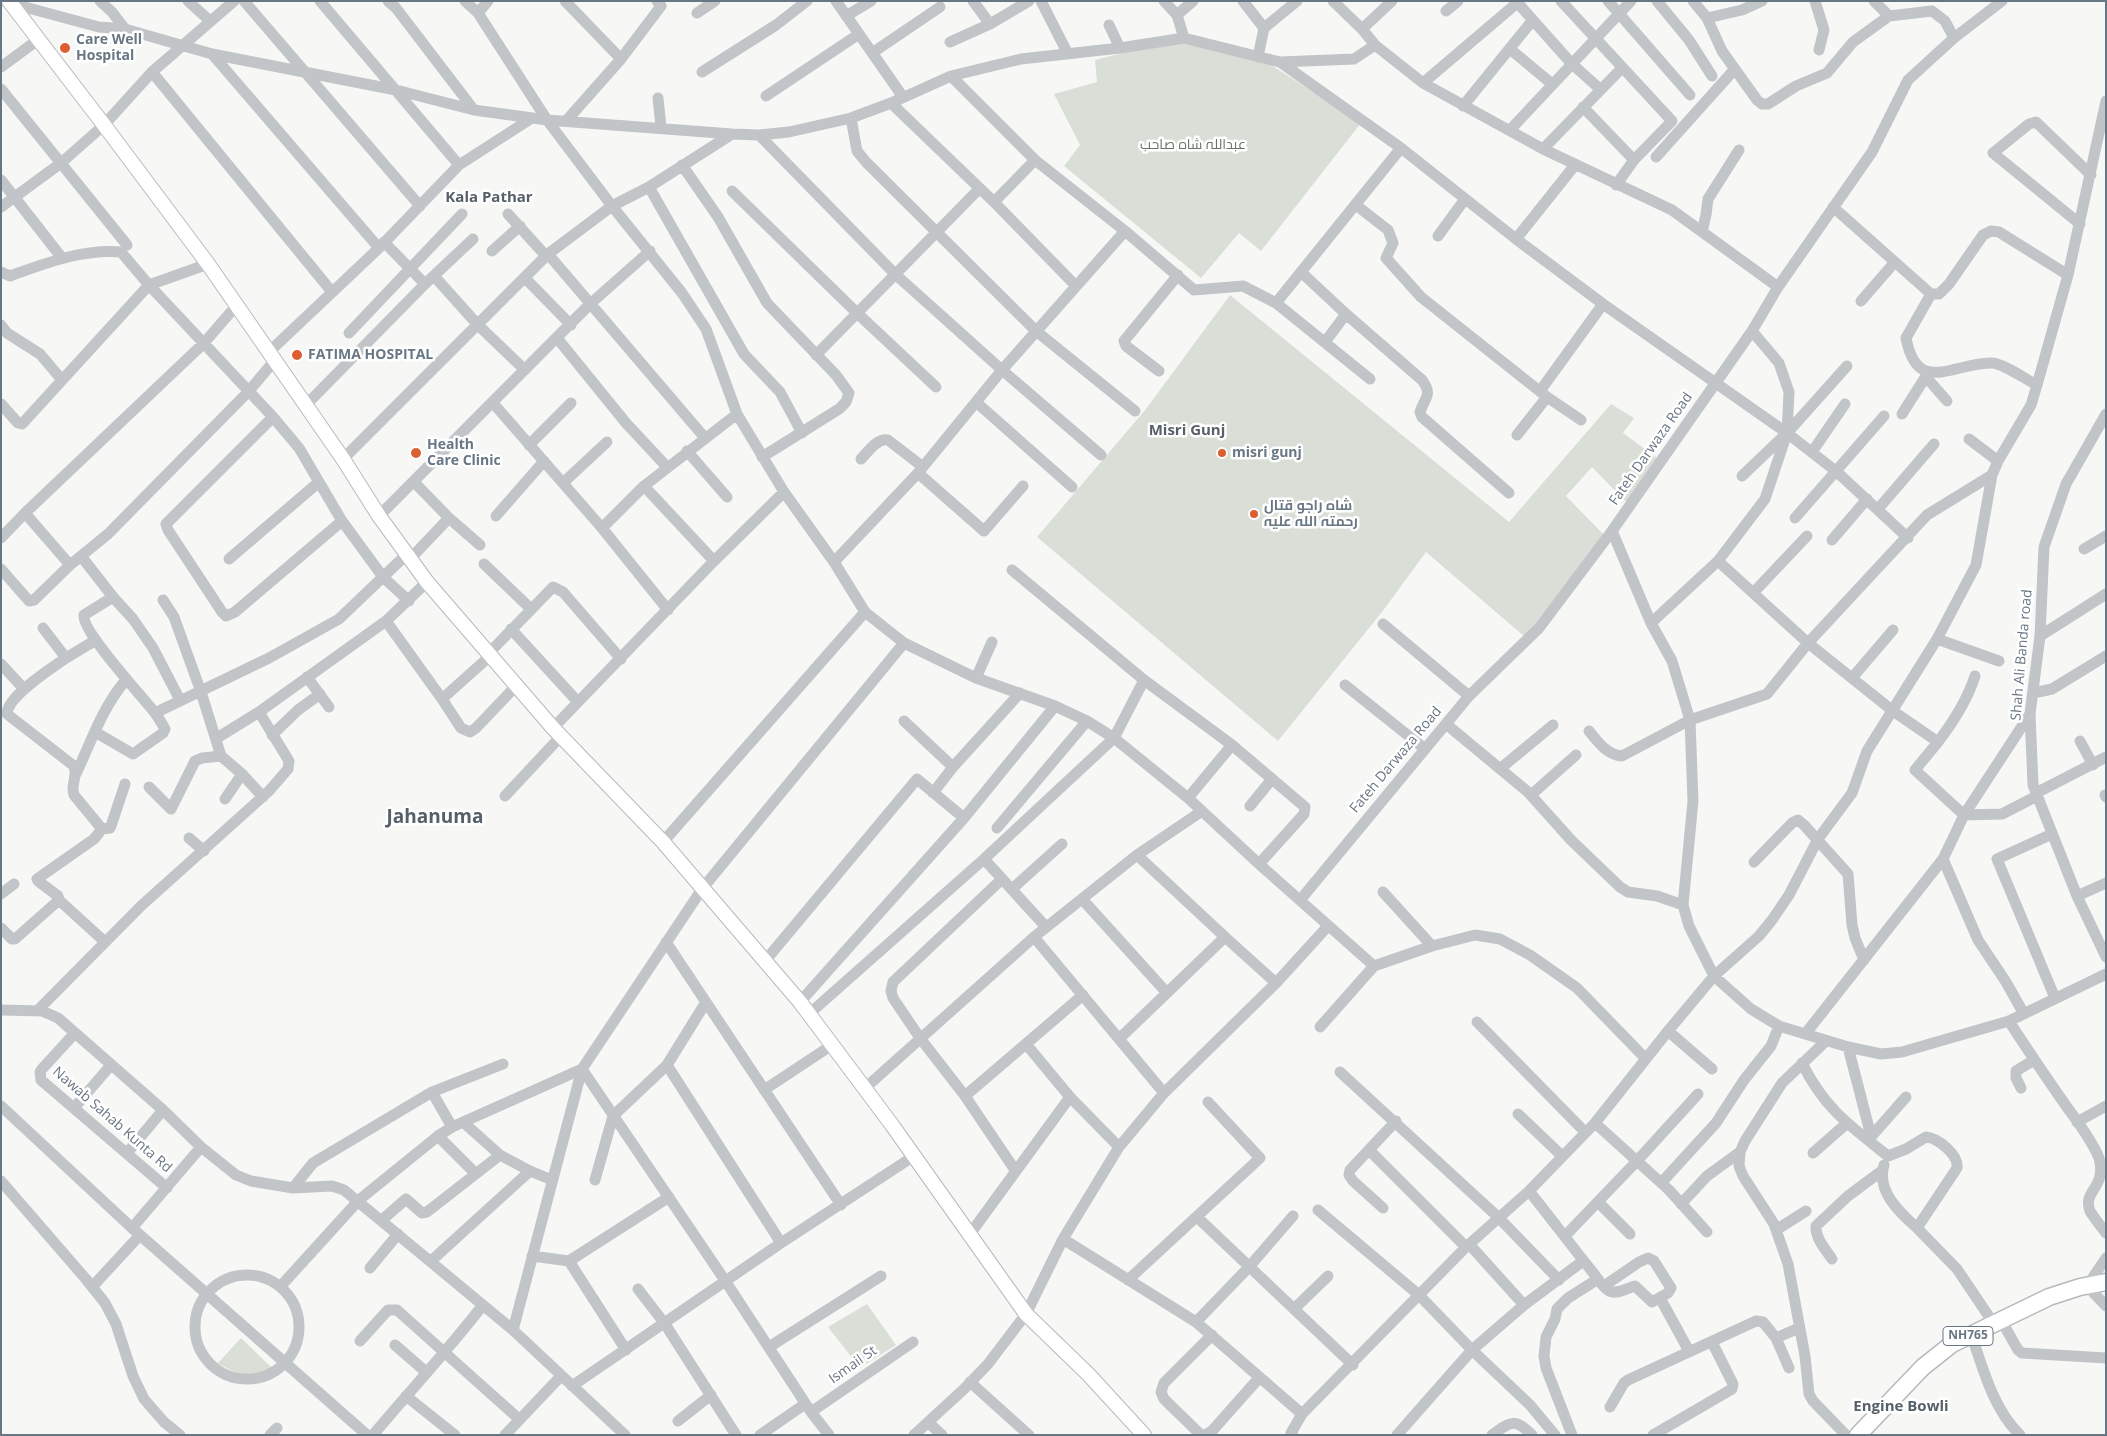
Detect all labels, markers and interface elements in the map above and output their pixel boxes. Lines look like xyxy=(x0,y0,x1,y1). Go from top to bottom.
place label: Care Well Hospital xyxy=(76,32,142,64)
marker: Care Well Hospital xyxy=(58,41,72,55)
park label: عبداللہ شاہ صاحب xyxy=(1140,137,1246,153)
district label: Kala Pathar xyxy=(445,189,533,207)
place label: FATIMA HOSPITAL xyxy=(308,347,433,363)
marker: FATIMA HOSPITAL xyxy=(290,348,304,362)
street label: Fateh Darwaza Road xyxy=(1606,389,1696,509)
district label: Misri Gunj xyxy=(1149,422,1225,440)
place label: Health Care Clinic xyxy=(427,437,501,470)
place label: misri gunj xyxy=(1232,445,1302,461)
marker: Health Care Clinic xyxy=(409,446,423,460)
marker: misri gunj xyxy=(1216,447,1228,459)
place label: شاہ راجو قتال رحمتہ اللہ علیہ xyxy=(1264,498,1358,530)
marker: شاہ راجو قتال رحمتہ اللہ علیہ xyxy=(1248,508,1260,520)
street label: Shah Ali Banda road xyxy=(2008,589,2036,721)
street label: Fateh Darwaza Road xyxy=(1347,703,1445,817)
district label: Jahanuma xyxy=(387,807,483,829)
street label: Nawab Sahab Kunta Rd xyxy=(49,1064,175,1176)
road number: NH765 xyxy=(1943,1326,1993,1345)
street label: Ismail St xyxy=(826,1342,880,1388)
district label: Engine Bowli xyxy=(1853,1398,1949,1416)

